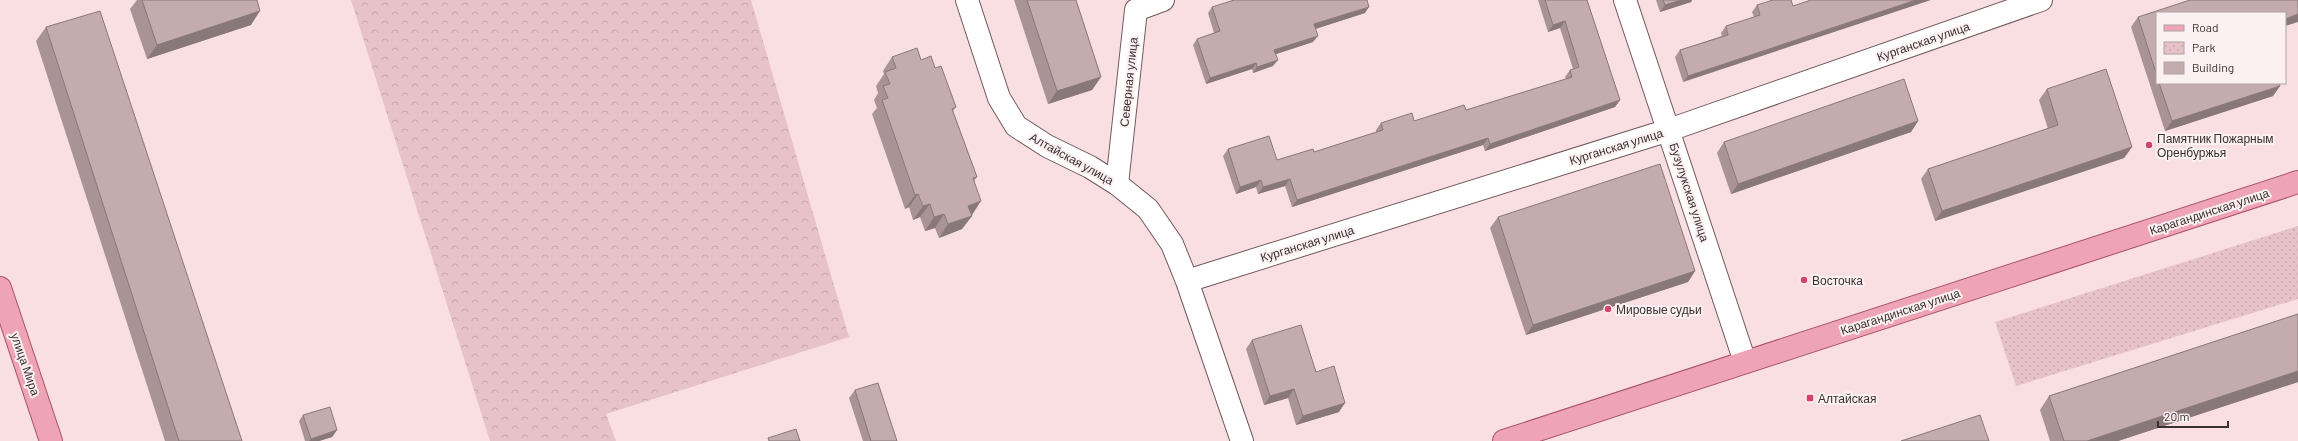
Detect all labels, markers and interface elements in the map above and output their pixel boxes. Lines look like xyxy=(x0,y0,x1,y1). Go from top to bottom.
legend xyxy=(2156,12,2286,84)
street label: Курганская улица xyxy=(1875,18,1972,64)
text: Road xyxy=(2192,20,2219,34)
street label: Северная улица xyxy=(1116,36,1141,128)
text: Park xyxy=(2192,40,2216,54)
text: Building xyxy=(2192,60,2234,74)
street label: Курганская улица xyxy=(1568,125,1665,168)
street label: Алтайская улица xyxy=(1027,129,1117,188)
place label: Памятник Пожарным Оренбуржья xyxy=(2157,131,2274,160)
marker: Памятник Пожарным Оренбуржья xyxy=(2144,140,2154,150)
street label: Бузулукская улица xyxy=(1666,141,1713,244)
street label: Карагандинская улица xyxy=(2147,185,2271,238)
street label: Курганская улица xyxy=(1259,222,1356,265)
place label: Восточка xyxy=(1812,273,1863,287)
marker: Восточка xyxy=(1799,275,1809,285)
street label: Карагандинская улица xyxy=(1838,285,1962,338)
place label: Мировые судьи xyxy=(1616,302,1702,317)
marker: Мировые судьи xyxy=(1603,304,1613,314)
street label: улица Мира xyxy=(8,331,43,398)
place label: Алтайская xyxy=(1818,391,1876,405)
marker: Алтайская xyxy=(1805,393,1815,403)
scale bar xyxy=(2158,403,2228,429)
text: 20 m xyxy=(2164,409,2190,423)

